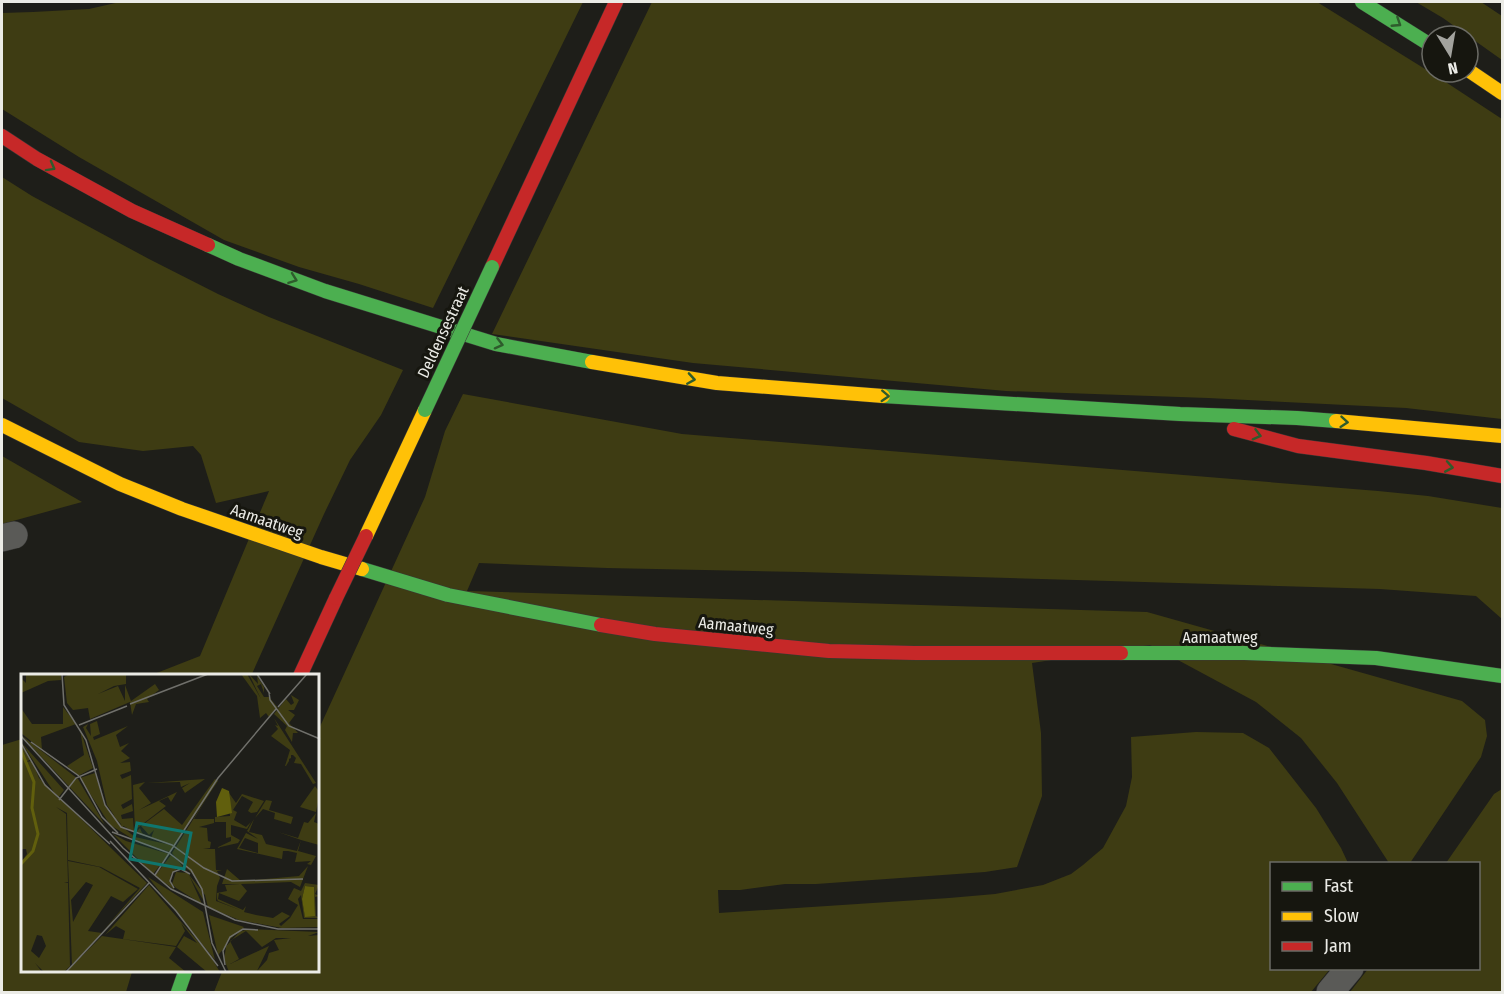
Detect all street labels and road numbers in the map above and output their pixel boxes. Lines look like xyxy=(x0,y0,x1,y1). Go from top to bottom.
street label: Deldensestraat xyxy=(413,282,473,381)
street label: Aamaatweg xyxy=(228,500,306,542)
street label: Aamaatweg xyxy=(698,613,775,639)
street label: Aamaatweg xyxy=(1182,628,1258,647)

